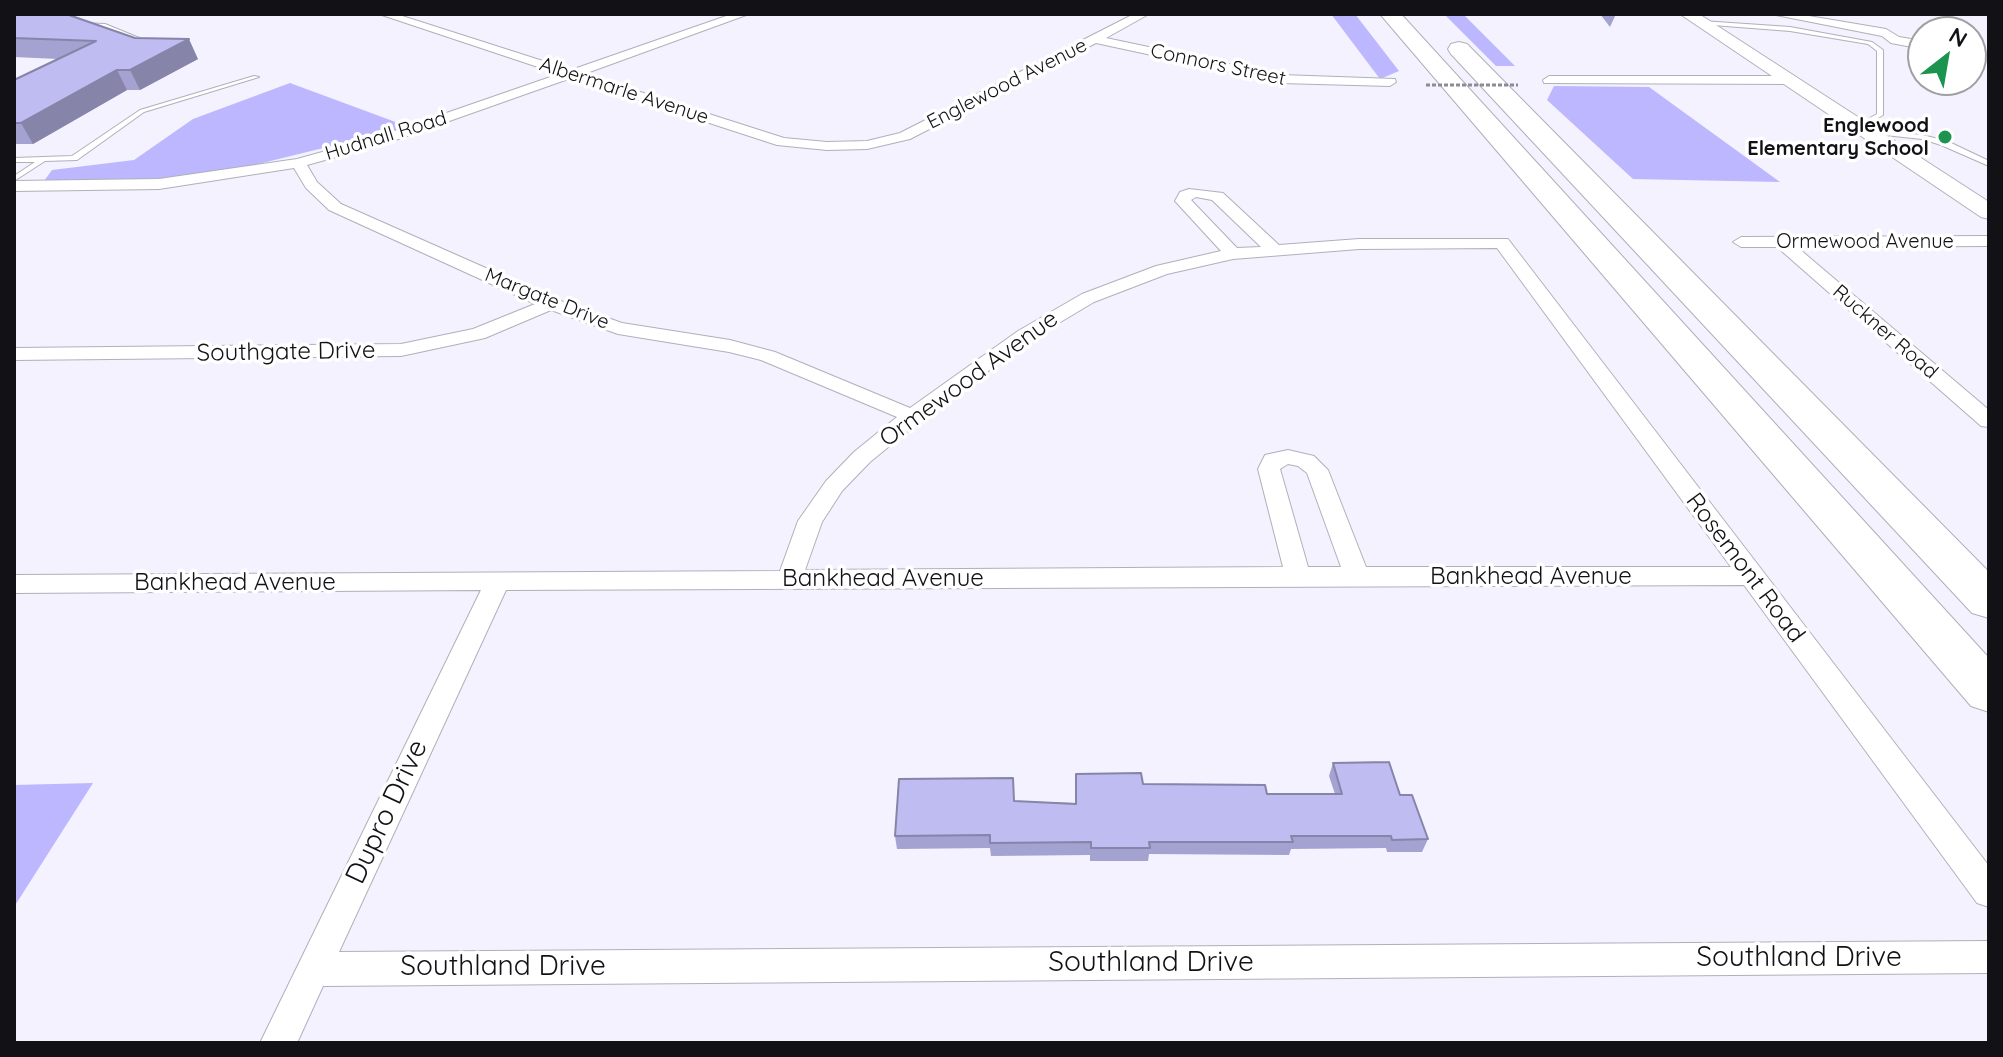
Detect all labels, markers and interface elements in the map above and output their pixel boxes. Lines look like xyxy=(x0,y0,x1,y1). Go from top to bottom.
north arrow xyxy=(1907,16,1987,96)
text: N xyxy=(1944,21,1972,53)
street label: Englewood Avenue xyxy=(923,33,1091,135)
street label: Connors Street xyxy=(1148,39,1288,91)
street label: Albermarle Avenue xyxy=(536,52,712,130)
street label: Hudnall Road xyxy=(322,106,450,166)
place label: Englewood Elementary School xyxy=(1747,114,1929,161)
marker: Englewood Elementary School xyxy=(1936,128,1954,146)
street label: Ormewood Avenue xyxy=(1776,230,1954,254)
street label: Margate Drive xyxy=(481,263,613,335)
street label: Ruckner Road xyxy=(1828,280,1942,384)
street label: Ormewood Avenue xyxy=(874,305,1064,453)
street label: Southgate Drive xyxy=(196,336,376,368)
street label: Rosemont Road xyxy=(1679,488,1811,648)
street label: Bankhead Avenue xyxy=(1430,563,1632,591)
street label: Bankhead Avenue xyxy=(782,565,984,593)
street label: Bankhead Avenue xyxy=(134,569,336,597)
street label: Dupro Drive xyxy=(339,735,435,889)
street label: Southland Drive xyxy=(1696,941,1902,975)
street label: Southland Drive xyxy=(1048,946,1254,980)
street label: Southland Drive xyxy=(400,950,606,984)

